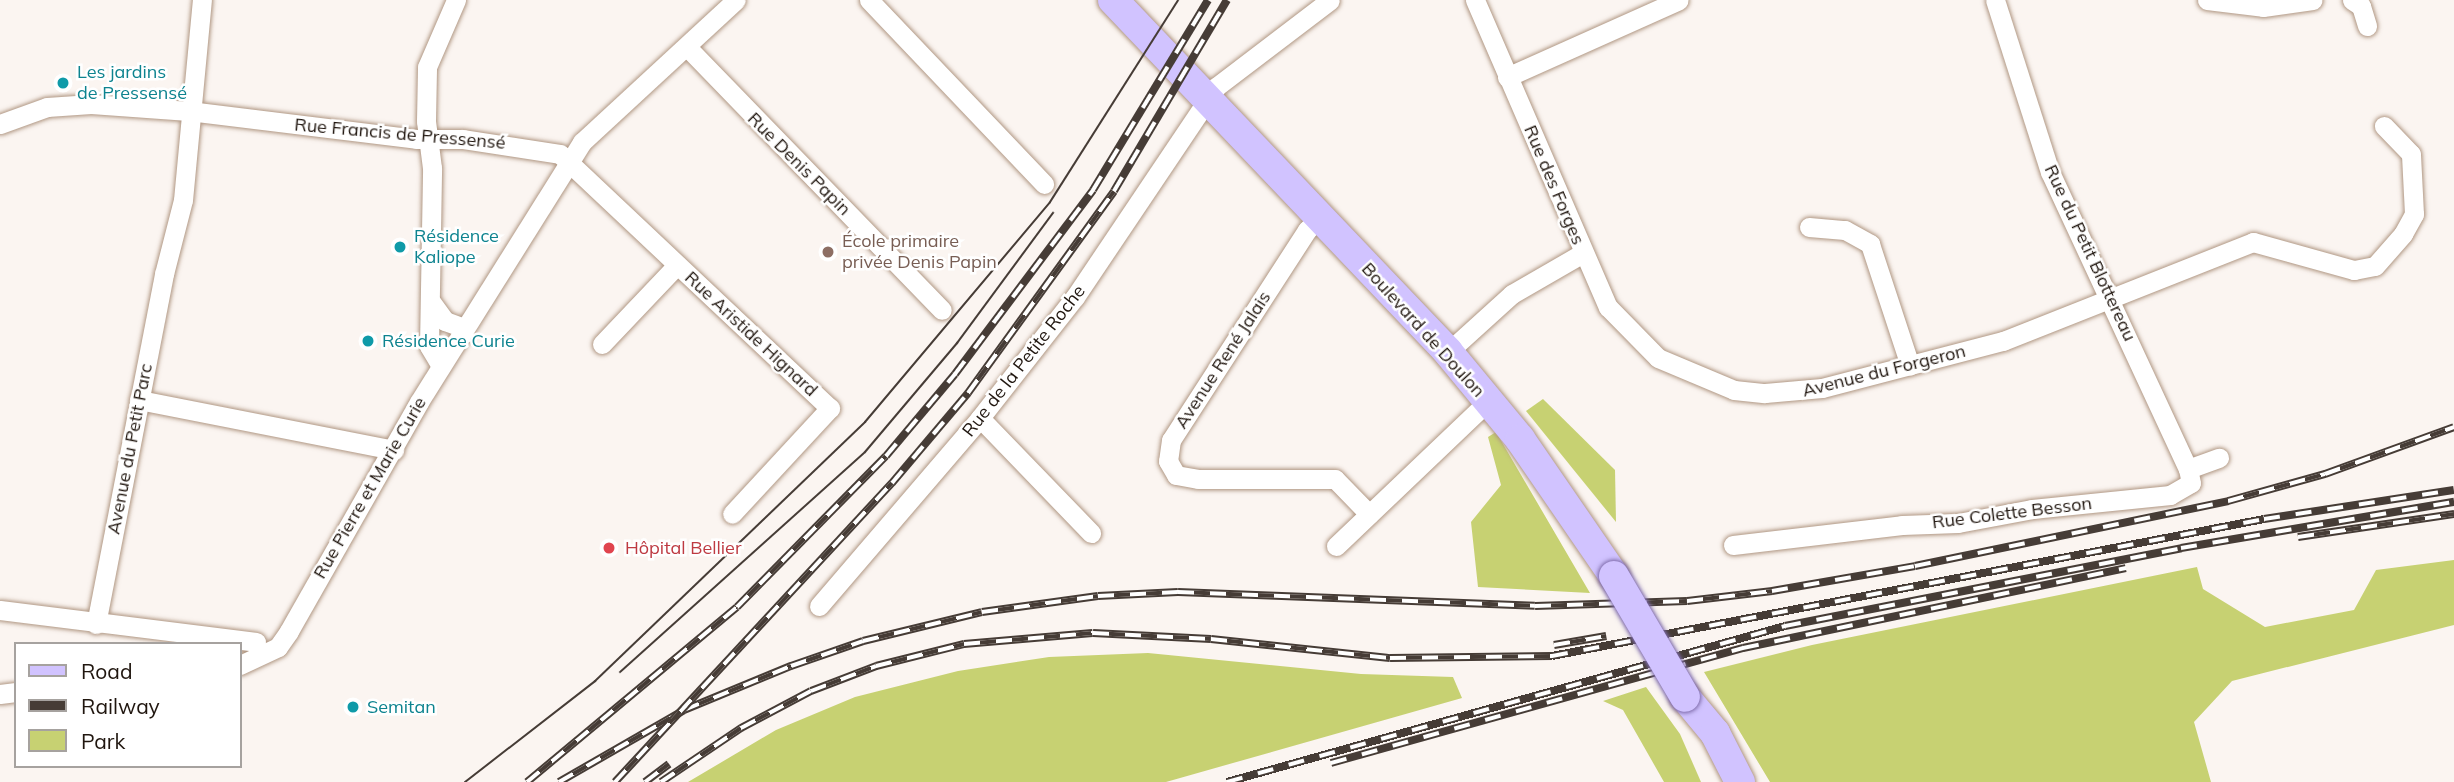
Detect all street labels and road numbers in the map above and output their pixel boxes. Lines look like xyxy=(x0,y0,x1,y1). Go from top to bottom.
street label: Rue Denis Papin xyxy=(743,108,855,220)
street label: Rue Francis de Pressensé xyxy=(294,114,506,154)
street label: Rue des Forges xyxy=(1519,122,1589,248)
street label: Rue du Petit Blottereau xyxy=(2040,161,2140,345)
street label: Boulevard de Doulon xyxy=(1357,258,1489,402)
street label: Rue Aristide Hignard xyxy=(680,267,822,401)
street label: Rue de la Petite Roche xyxy=(958,281,1090,441)
street label: Avenue René Jalais xyxy=(1171,287,1275,433)
street label: Avenue du Forgeron xyxy=(1800,340,1968,402)
street label: Avenue du Petit Parc xyxy=(103,362,157,536)
street label: Rue Pierre et Marie Curie xyxy=(309,393,431,583)
street label: Rue Colette Besson xyxy=(1931,492,2093,534)

